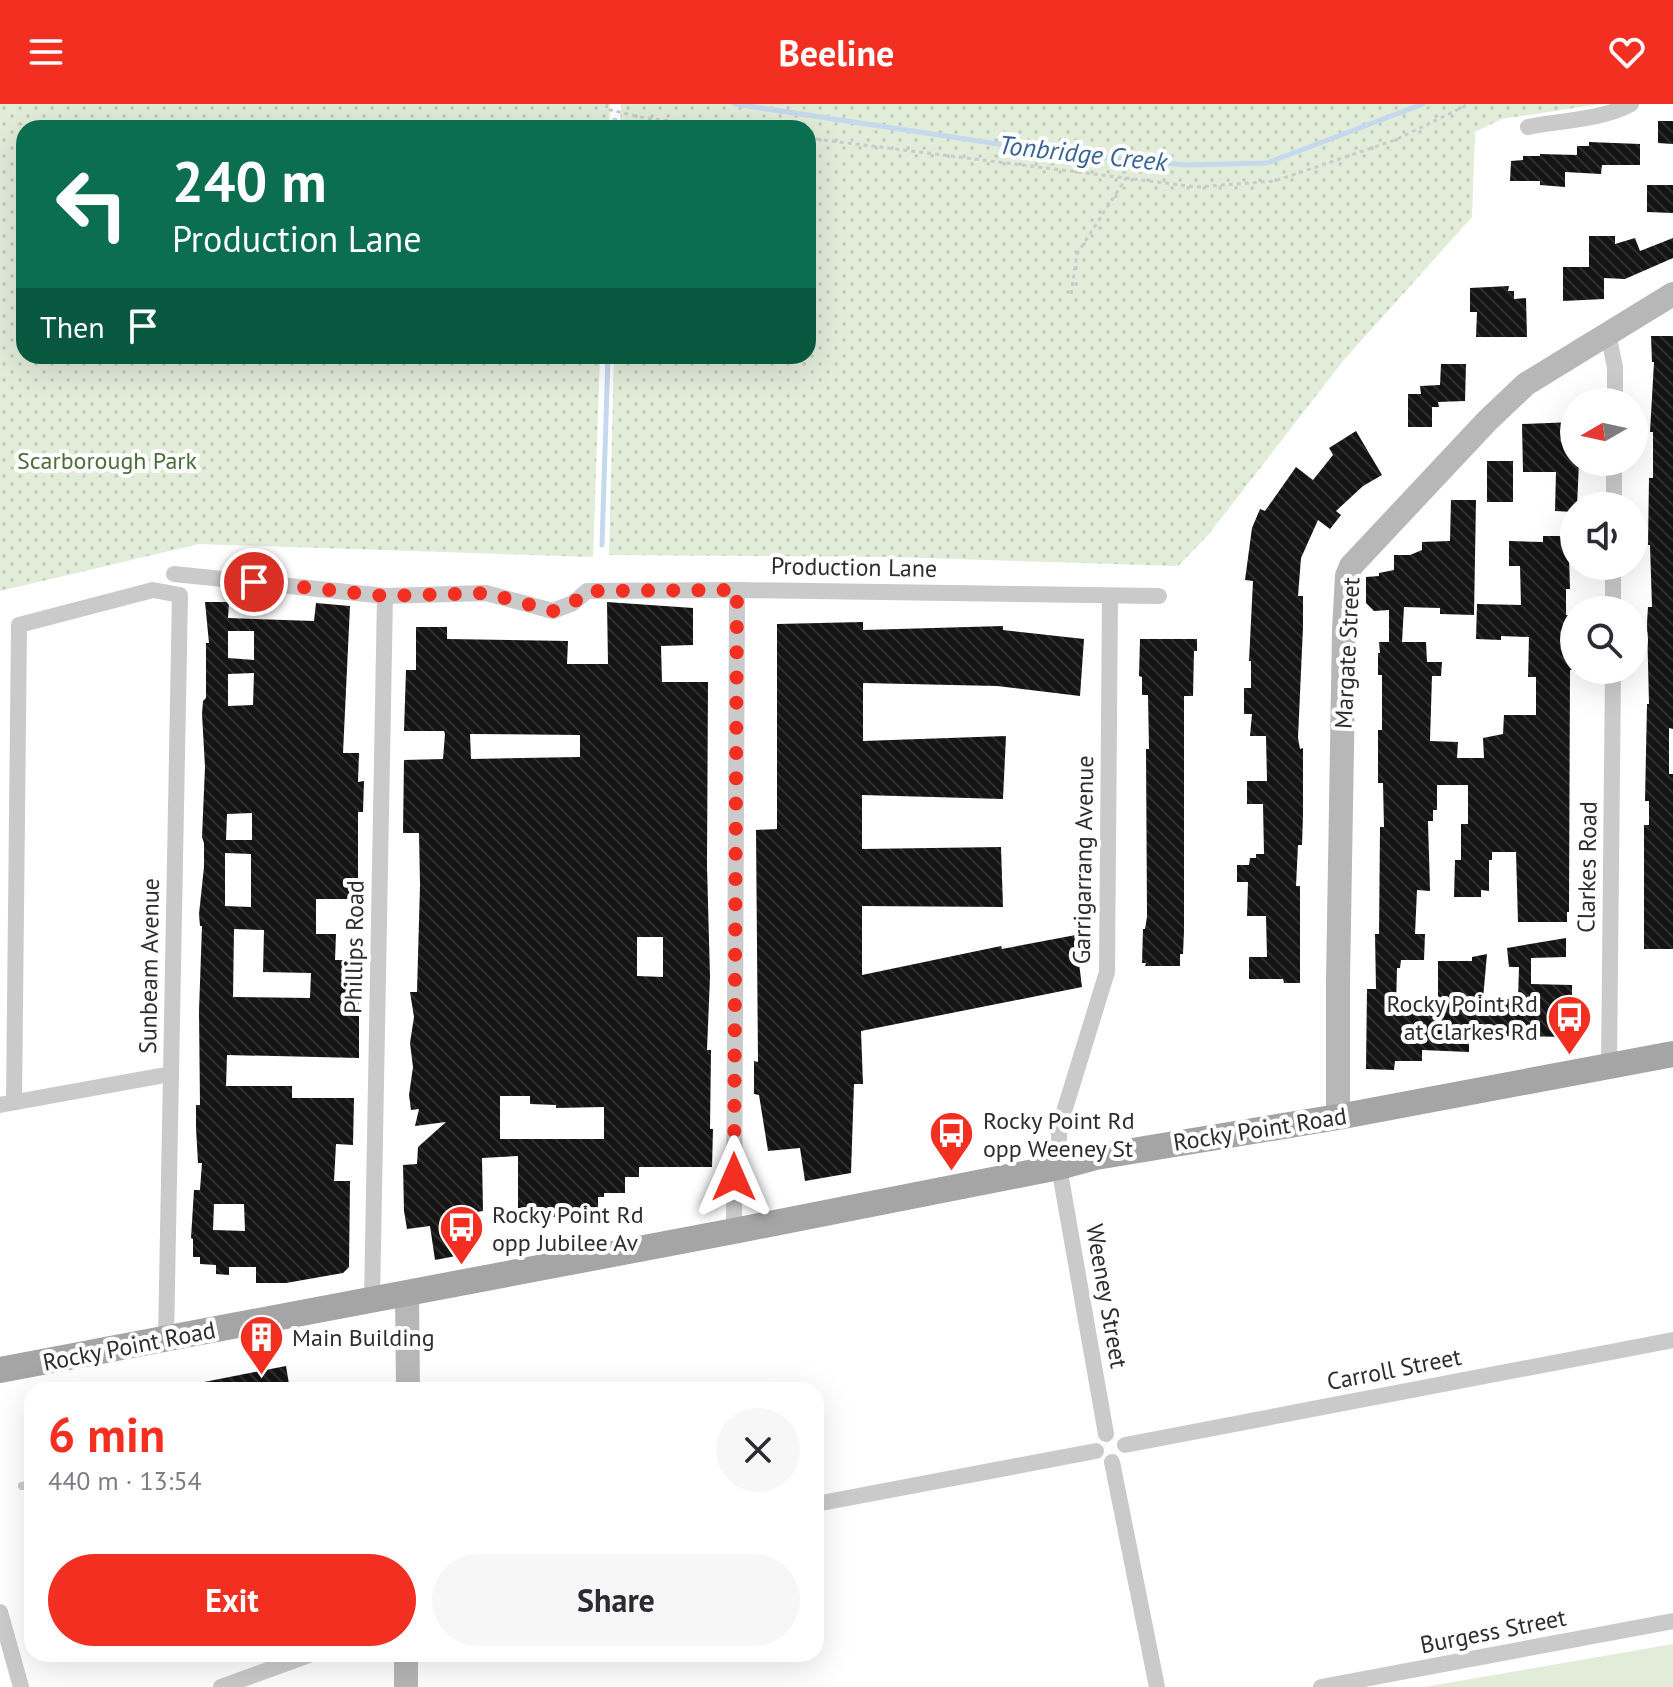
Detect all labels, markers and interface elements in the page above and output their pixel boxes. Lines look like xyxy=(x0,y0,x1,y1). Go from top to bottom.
text: Beeline xyxy=(779,29,894,76)
icon: menu xyxy=(24,30,68,74)
icon: heart xyxy=(1605,30,1649,74)
water label: Tonbridge Creek xyxy=(997,128,1170,178)
text: 240 m xyxy=(172,145,327,217)
icon: left xyxy=(40,152,144,256)
text: Production Lane xyxy=(172,215,422,262)
icon: arrive xyxy=(121,304,165,348)
text: Then xyxy=(40,307,105,346)
north arrow xyxy=(1560,388,1648,476)
map controls xyxy=(1560,388,1648,684)
park label: Scarborough Park xyxy=(17,445,197,476)
button: sound xyxy=(1560,492,1648,580)
pin xyxy=(220,548,288,616)
street label: Production Lane xyxy=(771,550,937,584)
icon: arrive xyxy=(232,560,276,604)
street label: Margate Street xyxy=(1328,576,1366,730)
button: search xyxy=(1560,596,1648,684)
street label: Garrigarrang Avenue xyxy=(1066,755,1100,965)
street label: Clarkes Road xyxy=(1570,801,1604,933)
street label: Sunbeam Avenue xyxy=(132,878,166,1054)
street label: Phillips Road xyxy=(337,880,371,1014)
place label: Rocky Point Rd at Clarkes Rd xyxy=(1386,988,1538,1047)
bus stop icon: Rocky Point Rd at Clarkes Rd xyxy=(1545,993,1593,1056)
street label: Rocky Point Road xyxy=(1171,1100,1349,1158)
place label: Rocky Point Rd opp Weeney St xyxy=(983,1105,1135,1164)
bus stop icon: Rocky Point Rd opp Weeney St xyxy=(928,1110,976,1173)
position arrow xyxy=(692,1135,776,1219)
place label: Rocky Point Rd opp Jubilee Av xyxy=(492,1199,644,1258)
bus stop icon: Rocky Point Rd opp Jubilee Av xyxy=(437,1204,485,1267)
street label: Weeney Street xyxy=(1079,1222,1135,1370)
building icon: Main Building xyxy=(237,1313,285,1376)
street label: Rocky Point Road xyxy=(40,1314,218,1378)
place label: Main Building xyxy=(292,1322,435,1353)
street label: Carroll Street xyxy=(1324,1341,1464,1397)
text: 6 min xyxy=(48,1403,165,1465)
button: close xyxy=(716,1408,800,1492)
text: 440 m · 13:54 xyxy=(48,1464,202,1497)
button: Exit xyxy=(48,1554,416,1646)
button: Share xyxy=(432,1554,800,1646)
street label: Burgess Street xyxy=(1417,1602,1569,1660)

